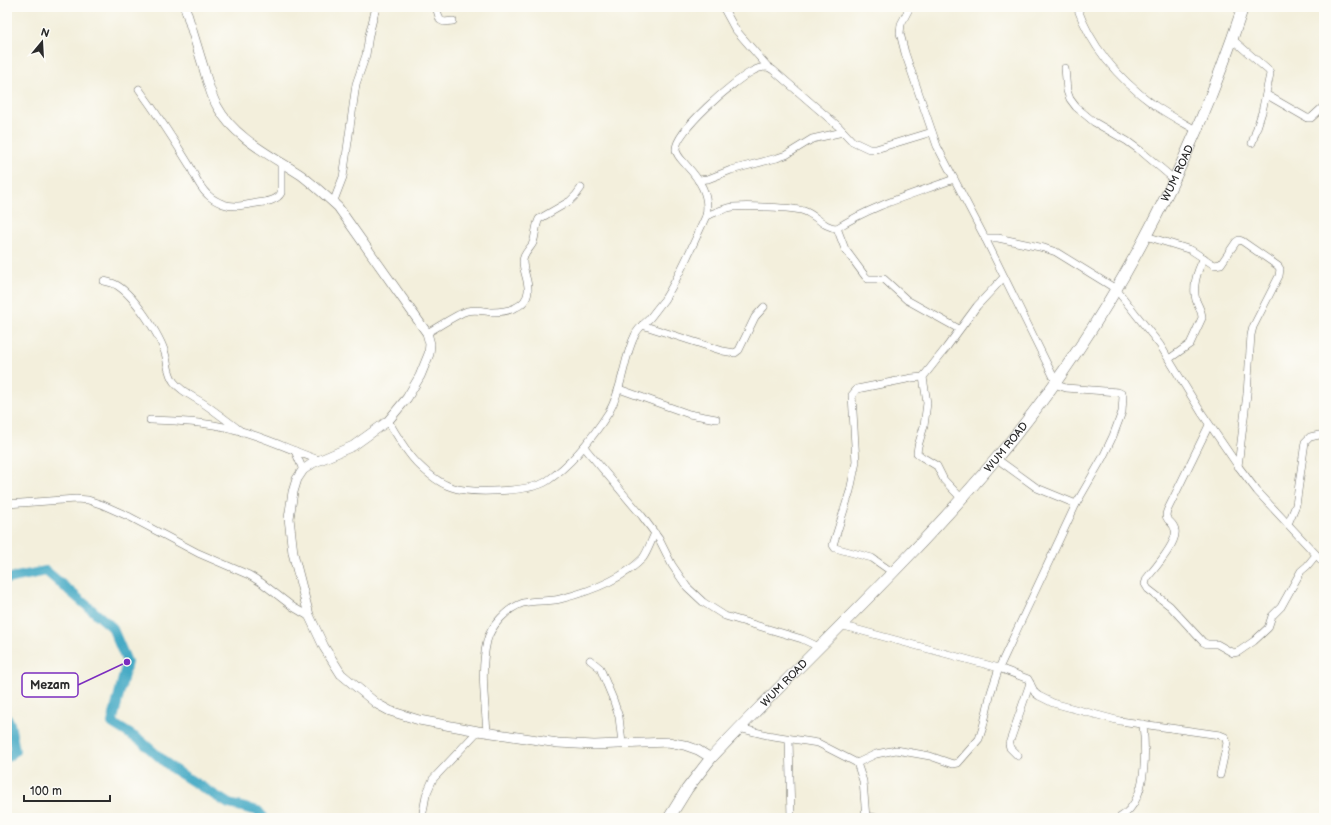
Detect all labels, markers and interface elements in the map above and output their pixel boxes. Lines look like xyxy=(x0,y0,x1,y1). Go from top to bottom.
north arrow xyxy=(22,22,62,62)
text: N xyxy=(39,26,51,40)
street label: WUM ROAD xyxy=(1159,143,1196,204)
street label: WUM ROAD xyxy=(982,419,1031,475)
street label: WUM ROAD xyxy=(758,657,810,710)
callout: Mezam xyxy=(22,673,78,697)
text: Mezam xyxy=(30,678,70,693)
scale bar xyxy=(24,777,110,803)
text: 100 m xyxy=(30,784,62,799)

